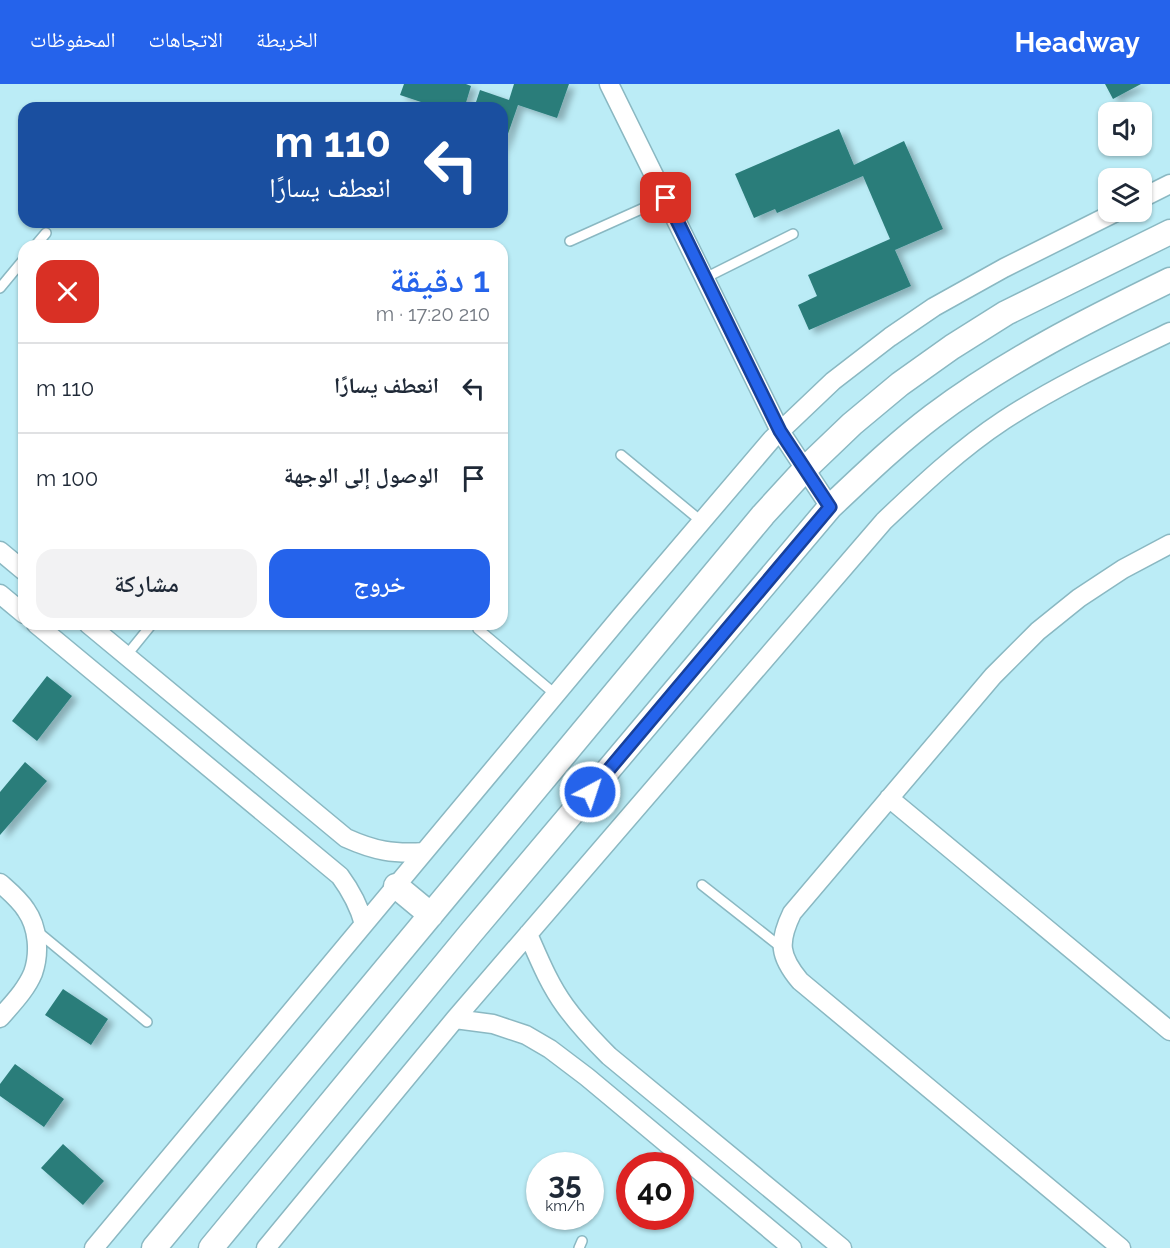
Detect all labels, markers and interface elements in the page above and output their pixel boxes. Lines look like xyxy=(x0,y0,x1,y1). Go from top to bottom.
text: Headway xyxy=(1015,26,1140,59)
text: المحفوظات xyxy=(30,27,115,52)
text: الاتجاهات xyxy=(148,27,223,52)
text: الخريطة xyxy=(256,27,318,52)
map controls xyxy=(1098,102,1152,222)
button: sound xyxy=(1098,102,1152,156)
text: 110 m xyxy=(275,118,391,167)
icon: left xyxy=(412,126,490,204)
button: layers xyxy=(1098,168,1152,222)
text: انعطف يسارًا xyxy=(269,172,391,203)
pin xyxy=(640,172,691,223)
icon: arrive xyxy=(649,181,682,214)
text: 1 دقيقة xyxy=(389,258,490,300)
button: close xyxy=(36,260,99,323)
text: 210 m · 17:20 xyxy=(376,302,490,326)
text: انعطف يسارًا xyxy=(334,372,439,398)
icon: left xyxy=(457,372,490,405)
text: 110 m xyxy=(36,375,94,401)
text: الوصول إلى الوجهة xyxy=(284,462,439,488)
icon: arrive xyxy=(457,462,490,495)
text: 100 m xyxy=(36,465,98,491)
button: مشاركة xyxy=(36,549,257,618)
button: خروج xyxy=(269,549,490,618)
position arrow xyxy=(558,760,622,824)
speed limit sign: 40 xyxy=(616,1152,694,1230)
text: 35 xyxy=(548,1166,582,1201)
text: km/h xyxy=(545,1197,585,1215)

